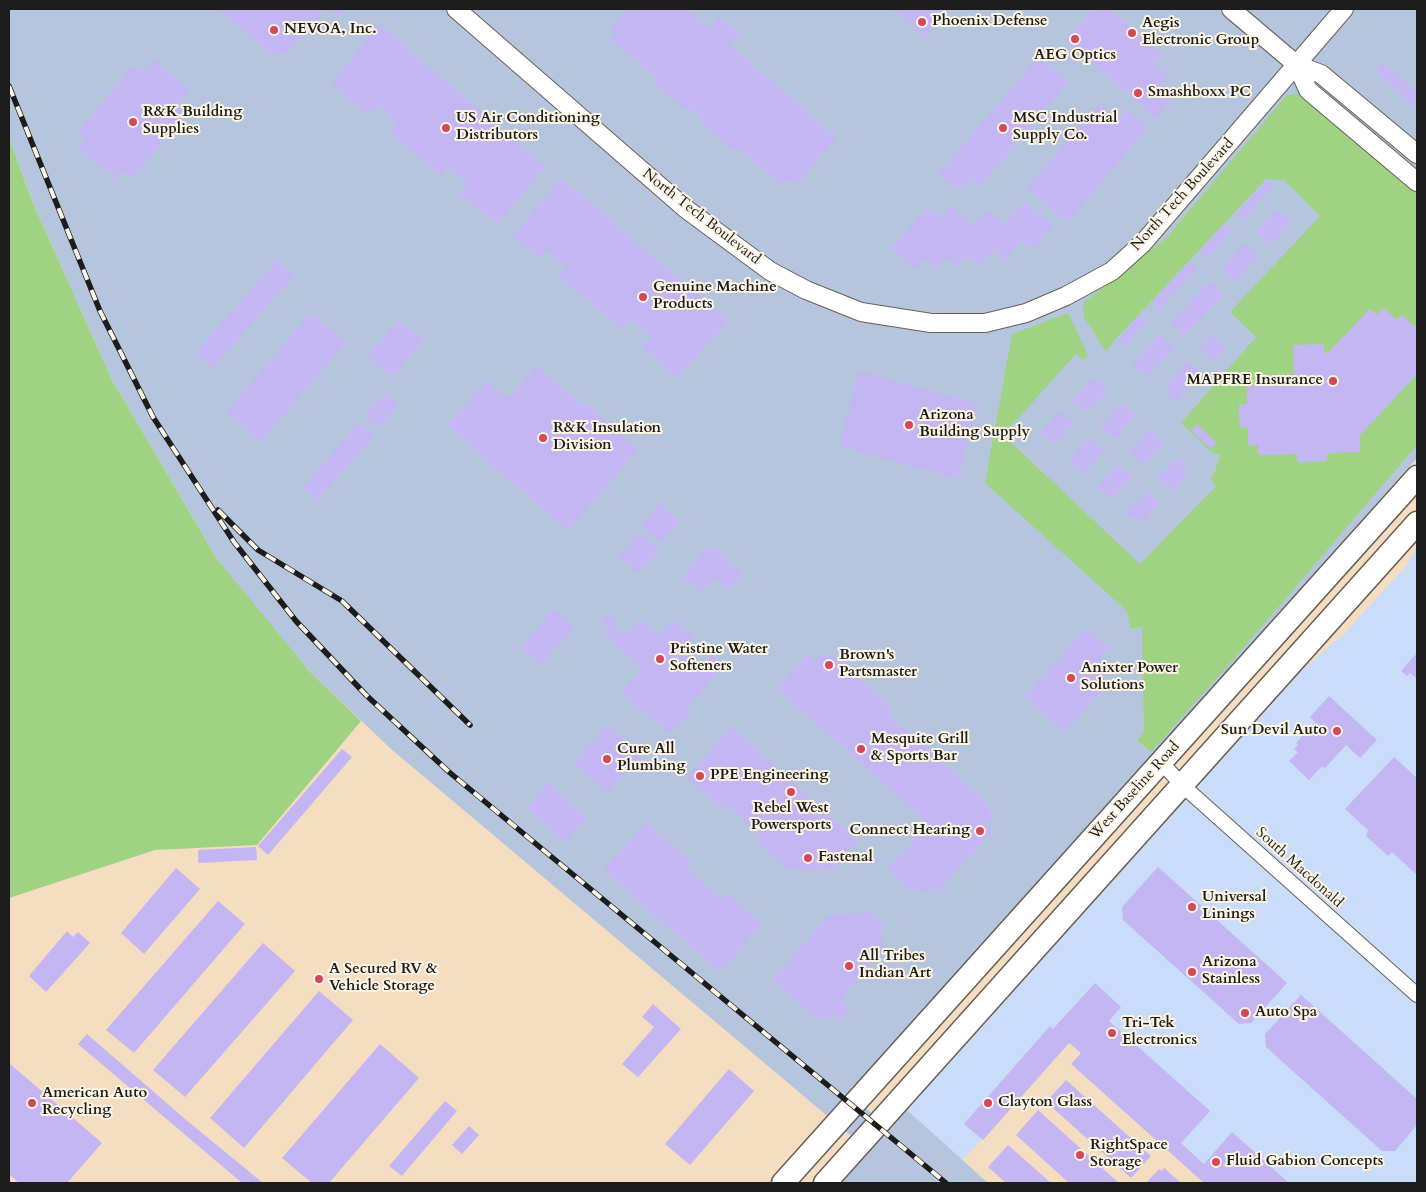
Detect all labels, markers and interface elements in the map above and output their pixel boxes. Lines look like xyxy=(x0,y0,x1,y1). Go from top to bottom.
place label: Phoenix Defense xyxy=(932,13,1048,31)
place label: Aegis Electronic Group xyxy=(1142,15,1259,50)
marker: Phoenix Defense xyxy=(916,16,928,28)
place label: NEVOA, Inc. xyxy=(284,21,377,39)
marker: NEVOA, Inc. xyxy=(268,24,280,36)
marker: Aegis Electronic Group xyxy=(1126,27,1138,39)
marker: AEG Optics xyxy=(1069,33,1081,45)
place label: AEG Optics xyxy=(1034,47,1116,65)
place label: Smashboxx PC xyxy=(1148,84,1251,102)
marker: Smashboxx PC xyxy=(1132,87,1144,99)
place label: R&K Building Supplies xyxy=(143,104,242,139)
place label: US Air Conditioning Distributors xyxy=(456,110,600,145)
place label: MSC Industrial Supply Co. xyxy=(1013,110,1117,145)
marker: R&K Building Supplies xyxy=(127,116,139,128)
marker: US Air Conditioning Distributors xyxy=(440,122,452,134)
marker: MSC Industrial Supply Co. xyxy=(997,122,1009,134)
street label: North Tech Boulevard xyxy=(1128,135,1238,255)
street label: North Tech Boulevard xyxy=(638,165,764,269)
place label: Genuine Machine Products xyxy=(653,279,777,314)
marker: Genuine Machine Products xyxy=(637,291,649,303)
place label: MAPFRE Insurance xyxy=(1187,372,1323,390)
marker: MAPFRE Insurance xyxy=(1327,375,1339,387)
place label: Arizona Building Supply xyxy=(919,407,1030,442)
marker: Arizona Building Supply xyxy=(903,419,915,431)
place label: R&K Insulation Division xyxy=(553,420,661,455)
marker: R&K Insulation Division xyxy=(537,432,549,444)
place label: Pristine Water Softeners xyxy=(670,641,768,676)
place label: Brown's Partsmaster xyxy=(839,647,917,682)
marker: Pristine Water Softeners xyxy=(654,653,666,665)
marker: Brown's Partsmaster xyxy=(823,659,835,671)
place label: Anixter Power Solutions xyxy=(1081,660,1178,695)
marker: Anixter Power Solutions xyxy=(1065,672,1077,684)
place label: Sun Devil Auto xyxy=(1221,722,1327,740)
marker: Sun Devil Auto xyxy=(1331,725,1343,737)
place label: Mesquite Grill & Sports Bar xyxy=(871,731,969,766)
street label: West Baseline Road xyxy=(1086,738,1184,844)
place label: Cure All Plumbing xyxy=(617,741,685,776)
marker: Mesquite Grill & Sports Bar xyxy=(855,743,867,755)
marker: Cure All Plumbing xyxy=(601,753,613,765)
place label: PPE Engineering xyxy=(710,767,828,785)
marker: PPE Engineering xyxy=(694,770,706,782)
marker: Rebel West Powersports xyxy=(785,786,797,798)
place label: Rebel West Powersports xyxy=(751,800,831,835)
place label: Connect Hearing xyxy=(850,822,970,840)
street label: South Macdonald xyxy=(1252,824,1346,912)
marker: Connect Hearing xyxy=(974,825,986,837)
place label: Fastenal xyxy=(818,849,873,867)
marker: Fastenal xyxy=(802,852,814,864)
place label: Universal Linings xyxy=(1202,889,1266,924)
marker: Universal Linings xyxy=(1186,901,1198,913)
place label: All Tribes Indian Art xyxy=(859,948,931,983)
place label: Arizona Stainless xyxy=(1202,954,1260,989)
marker: All Tribes Indian Art xyxy=(843,960,855,972)
place label: A Secured RV & Vehicle Storage xyxy=(329,961,438,996)
marker: Arizona Stainless xyxy=(1186,966,1198,978)
marker: A Secured RV & Vehicle Storage xyxy=(313,973,325,985)
place label: Auto Spa xyxy=(1255,1004,1317,1022)
marker: Auto Spa xyxy=(1239,1007,1251,1019)
place label: Tri-Tek Electronics xyxy=(1122,1015,1197,1050)
marker: Tri-Tek Electronics xyxy=(1106,1027,1118,1039)
place label: American Auto Recycling xyxy=(42,1085,147,1120)
place label: Clayton Glass xyxy=(998,1094,1092,1112)
marker: American Auto Recycling xyxy=(26,1097,38,1109)
marker: Clayton Glass xyxy=(982,1097,994,1109)
place label: RightSpace Storage xyxy=(1090,1137,1168,1172)
marker: RightSpace Storage xyxy=(1074,1149,1086,1161)
place label: Fluid Gabion Concepts xyxy=(1226,1153,1383,1171)
marker: Fluid Gabion Concepts xyxy=(1210,1156,1222,1168)

